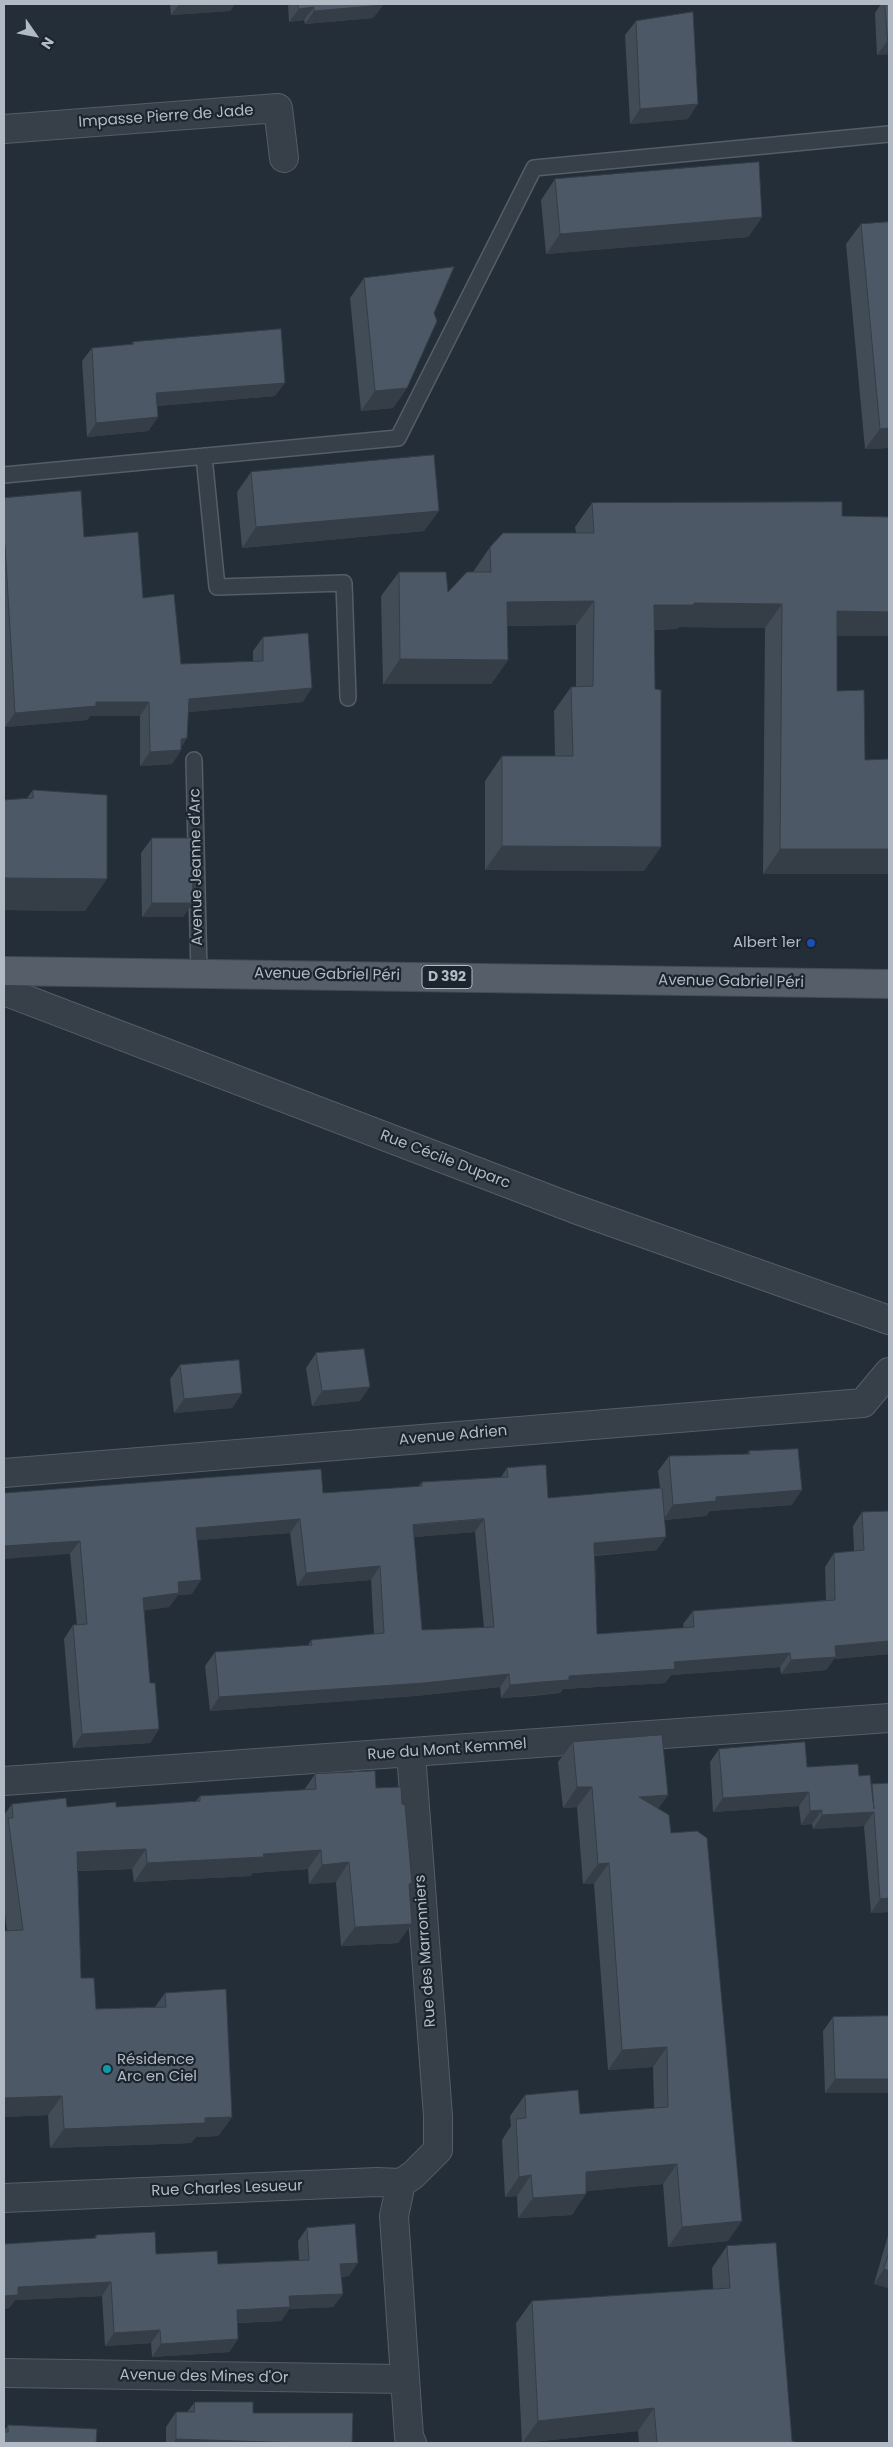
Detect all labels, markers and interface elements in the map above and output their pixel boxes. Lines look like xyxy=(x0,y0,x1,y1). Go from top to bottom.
north arrow xyxy=(10,10,60,60)
text: N xyxy=(36,33,59,53)
street label: Impasse Pierre de Jade xyxy=(78,102,254,132)
street label: Avenue Jeanne d'Arc xyxy=(187,788,207,946)
place label: Albert 1er xyxy=(733,934,801,952)
marker: Albert 1er xyxy=(805,937,817,949)
street label: Avenue Gabriel Péri xyxy=(254,965,400,985)
road number: D 392 xyxy=(422,966,472,989)
street label: Avenue Gabriel Péri xyxy=(658,972,804,992)
street label: Rue Cécile Duparc xyxy=(377,1127,513,1193)
street label: Avenue Adrien xyxy=(398,1422,508,1450)
street label: Rue du Mont Kemmel xyxy=(367,1735,527,1765)
street label: Rue des Marronniers xyxy=(412,1874,440,2028)
place label: Résidence Arc en Ciel xyxy=(117,2051,197,2086)
marker: Résidence Arc en Ciel xyxy=(101,2063,113,2075)
street label: Rue Charles Lesueur xyxy=(151,2177,303,2201)
street label: Avenue des Mines d'Or xyxy=(119,2367,289,2387)

